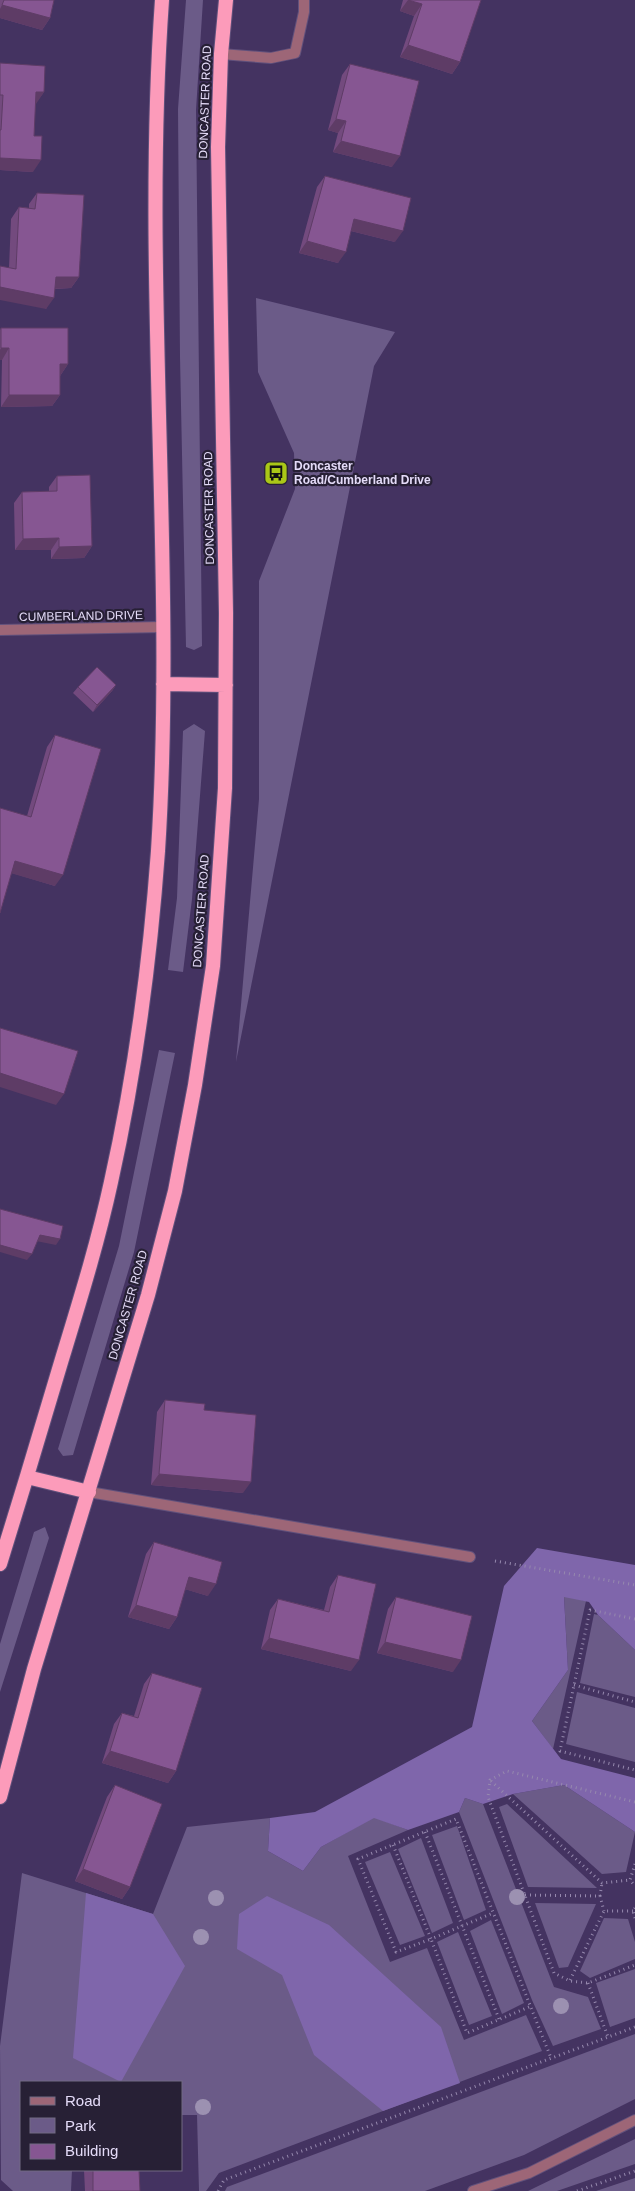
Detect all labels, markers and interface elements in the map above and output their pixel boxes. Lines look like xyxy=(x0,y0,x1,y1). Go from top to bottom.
street label: DONCASTER ROAD xyxy=(196,45,214,159)
street label: DONCASTER ROAD xyxy=(201,451,217,565)
place label: Doncaster Road/Cumberland Drive xyxy=(294,459,431,487)
bus stop icon: Doncaster Road/Cumberland Drive xyxy=(263,460,289,486)
street label: CUMBERLAND DRIVE xyxy=(19,608,143,624)
street label: DONCASTER ROAD xyxy=(190,854,212,968)
street label: DONCASTER ROAD xyxy=(106,1248,150,1361)
legend xyxy=(20,2081,182,2171)
text: Road xyxy=(65,2092,101,2109)
text: Park xyxy=(65,2117,96,2134)
text: Building xyxy=(65,2142,118,2159)

